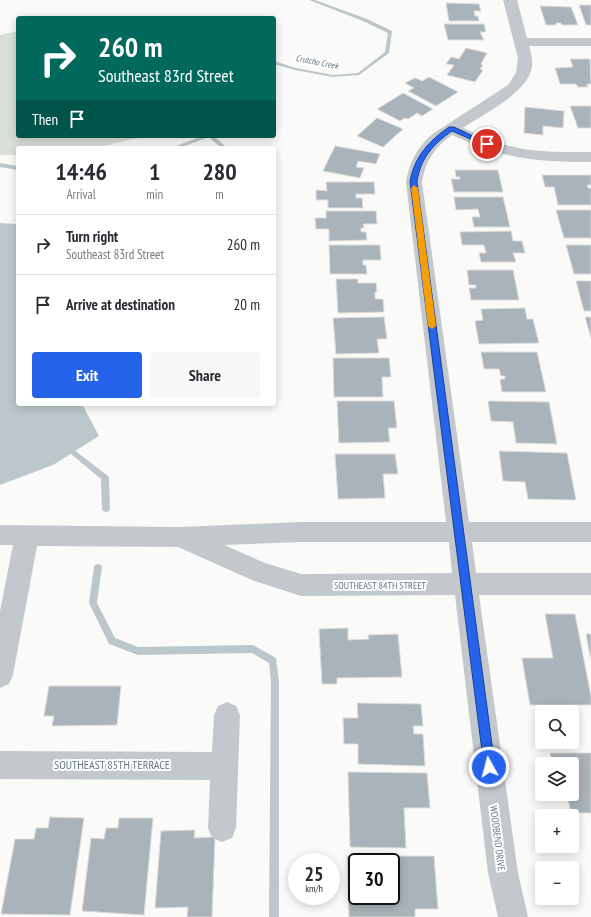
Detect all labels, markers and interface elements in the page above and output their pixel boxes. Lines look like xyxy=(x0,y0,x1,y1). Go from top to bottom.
text: 260 m xyxy=(98,28,162,65)
icon: right xyxy=(32,32,84,84)
water label: Crutcho Creek xyxy=(295,52,341,71)
text: Southeast 83rd Street xyxy=(98,64,234,87)
icon: arrive xyxy=(66,108,88,130)
text: Then xyxy=(32,110,58,129)
pin xyxy=(470,127,504,161)
icon: arrive xyxy=(476,133,498,155)
text: 14:46 xyxy=(55,156,107,187)
text: 1 xyxy=(149,156,160,187)
text: 280 xyxy=(202,156,237,187)
text: Arrival xyxy=(66,186,96,203)
text: min xyxy=(146,186,163,203)
text: m xyxy=(215,186,224,203)
text: Turn right xyxy=(66,227,118,246)
icon: right xyxy=(32,234,54,256)
text: 260 m xyxy=(227,235,260,254)
text: Southeast 83rd Street xyxy=(66,246,164,263)
icon: arrive xyxy=(32,294,54,316)
text: Arrive at destination xyxy=(66,295,175,314)
text: 20 m xyxy=(234,295,260,314)
button: Exit xyxy=(32,352,142,398)
button: Share xyxy=(150,352,260,398)
street label: SOUTHEAST 84TH STREET xyxy=(334,579,426,592)
map controls xyxy=(535,705,579,905)
button: search xyxy=(535,705,579,749)
position arrow xyxy=(468,746,510,788)
street label: SOUTHEAST 85TH TERRACE xyxy=(54,757,170,772)
button: layers xyxy=(535,757,579,801)
street label: WOODBEND DRIVE xyxy=(487,805,508,872)
button: + xyxy=(535,809,579,853)
speed limit sign: 30 xyxy=(348,853,400,905)
text: 25 xyxy=(304,861,324,887)
button: − xyxy=(535,861,579,905)
text: km/h xyxy=(305,882,323,895)

